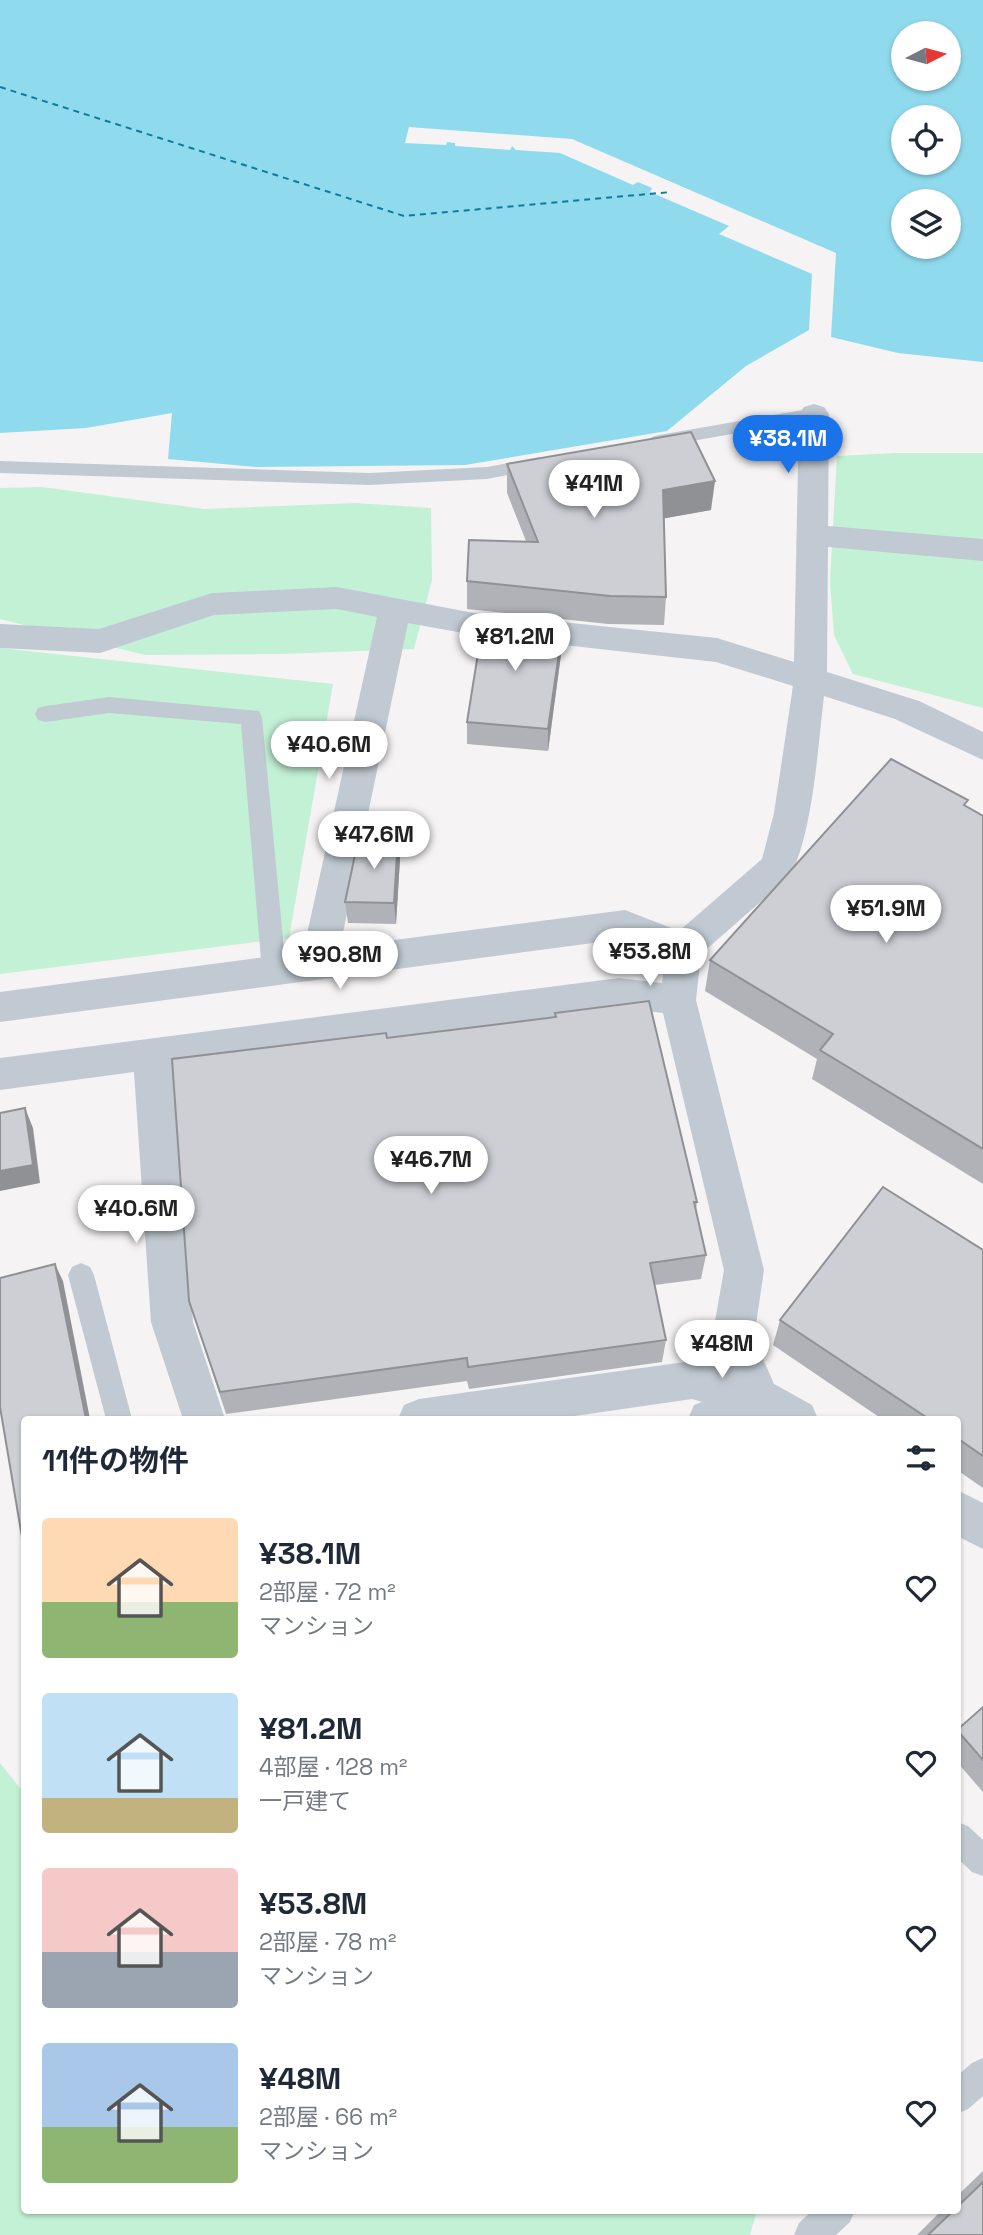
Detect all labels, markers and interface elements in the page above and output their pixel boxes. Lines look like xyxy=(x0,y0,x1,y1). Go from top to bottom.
north arrow xyxy=(891,21,961,91)
map controls xyxy=(891,21,961,259)
button: locate xyxy=(891,105,961,175)
button: layers xyxy=(891,189,961,259)
pin: ¥38.1M xyxy=(731,416,845,475)
text: ¥38.1M xyxy=(749,423,827,453)
pin: ¥41M xyxy=(553,461,635,520)
text: ¥41M xyxy=(565,468,623,498)
pin: ¥81.2M xyxy=(458,614,572,673)
text: ¥81.2M xyxy=(475,621,555,651)
pin: ¥40.6M xyxy=(272,722,386,781)
text: ¥40.6M xyxy=(287,729,371,759)
pin: ¥47.6M xyxy=(317,812,431,871)
text: ¥47.6M xyxy=(334,819,414,849)
pin: ¥51.9M xyxy=(829,886,943,945)
text: ¥51.9M xyxy=(846,893,926,923)
pin: ¥53.8M xyxy=(593,928,707,988)
pin: ¥90.8M xyxy=(283,932,397,991)
text: ¥53.8M xyxy=(609,936,691,966)
text: ¥90.8M xyxy=(298,939,382,969)
pin: ¥46.7M xyxy=(374,1136,488,1196)
text: ¥46.7M xyxy=(390,1144,472,1174)
pin: ¥40.6M xyxy=(79,1186,193,1245)
text: ¥40.6M xyxy=(94,1193,178,1223)
pin: ¥48M xyxy=(681,1320,763,1380)
text: ¥48M xyxy=(691,1328,753,1358)
icon: filters xyxy=(902,1439,940,1477)
text: 11件の物件 xyxy=(42,1441,189,1480)
text: ¥38.1M xyxy=(259,1534,361,1573)
icon: home xyxy=(98,1546,182,1630)
icon: heart xyxy=(902,1569,940,1607)
text: 2部屋 · 72 m² xyxy=(259,1577,396,1607)
text: マンション xyxy=(259,1611,374,1641)
text: ¥81.2M xyxy=(259,1709,362,1748)
icon: home xyxy=(98,1721,182,1805)
icon: heart xyxy=(902,1744,940,1782)
text: 4部屋 · 128 m² xyxy=(259,1752,407,1782)
text: 一戸建て xyxy=(259,1786,351,1816)
text: ¥53.8M xyxy=(259,1884,367,1923)
icon: home xyxy=(98,1896,182,1980)
icon: heart xyxy=(902,1919,940,1957)
text: 2部屋 · 78 m² xyxy=(259,1927,396,1957)
text: マンション xyxy=(259,1961,374,1991)
text: ¥48M xyxy=(259,2059,341,2098)
icon: home xyxy=(98,2071,182,2155)
icon: heart xyxy=(902,2094,940,2132)
text: 2部屋 · 66 m² xyxy=(259,2102,397,2132)
text: マンション xyxy=(259,2136,374,2166)

